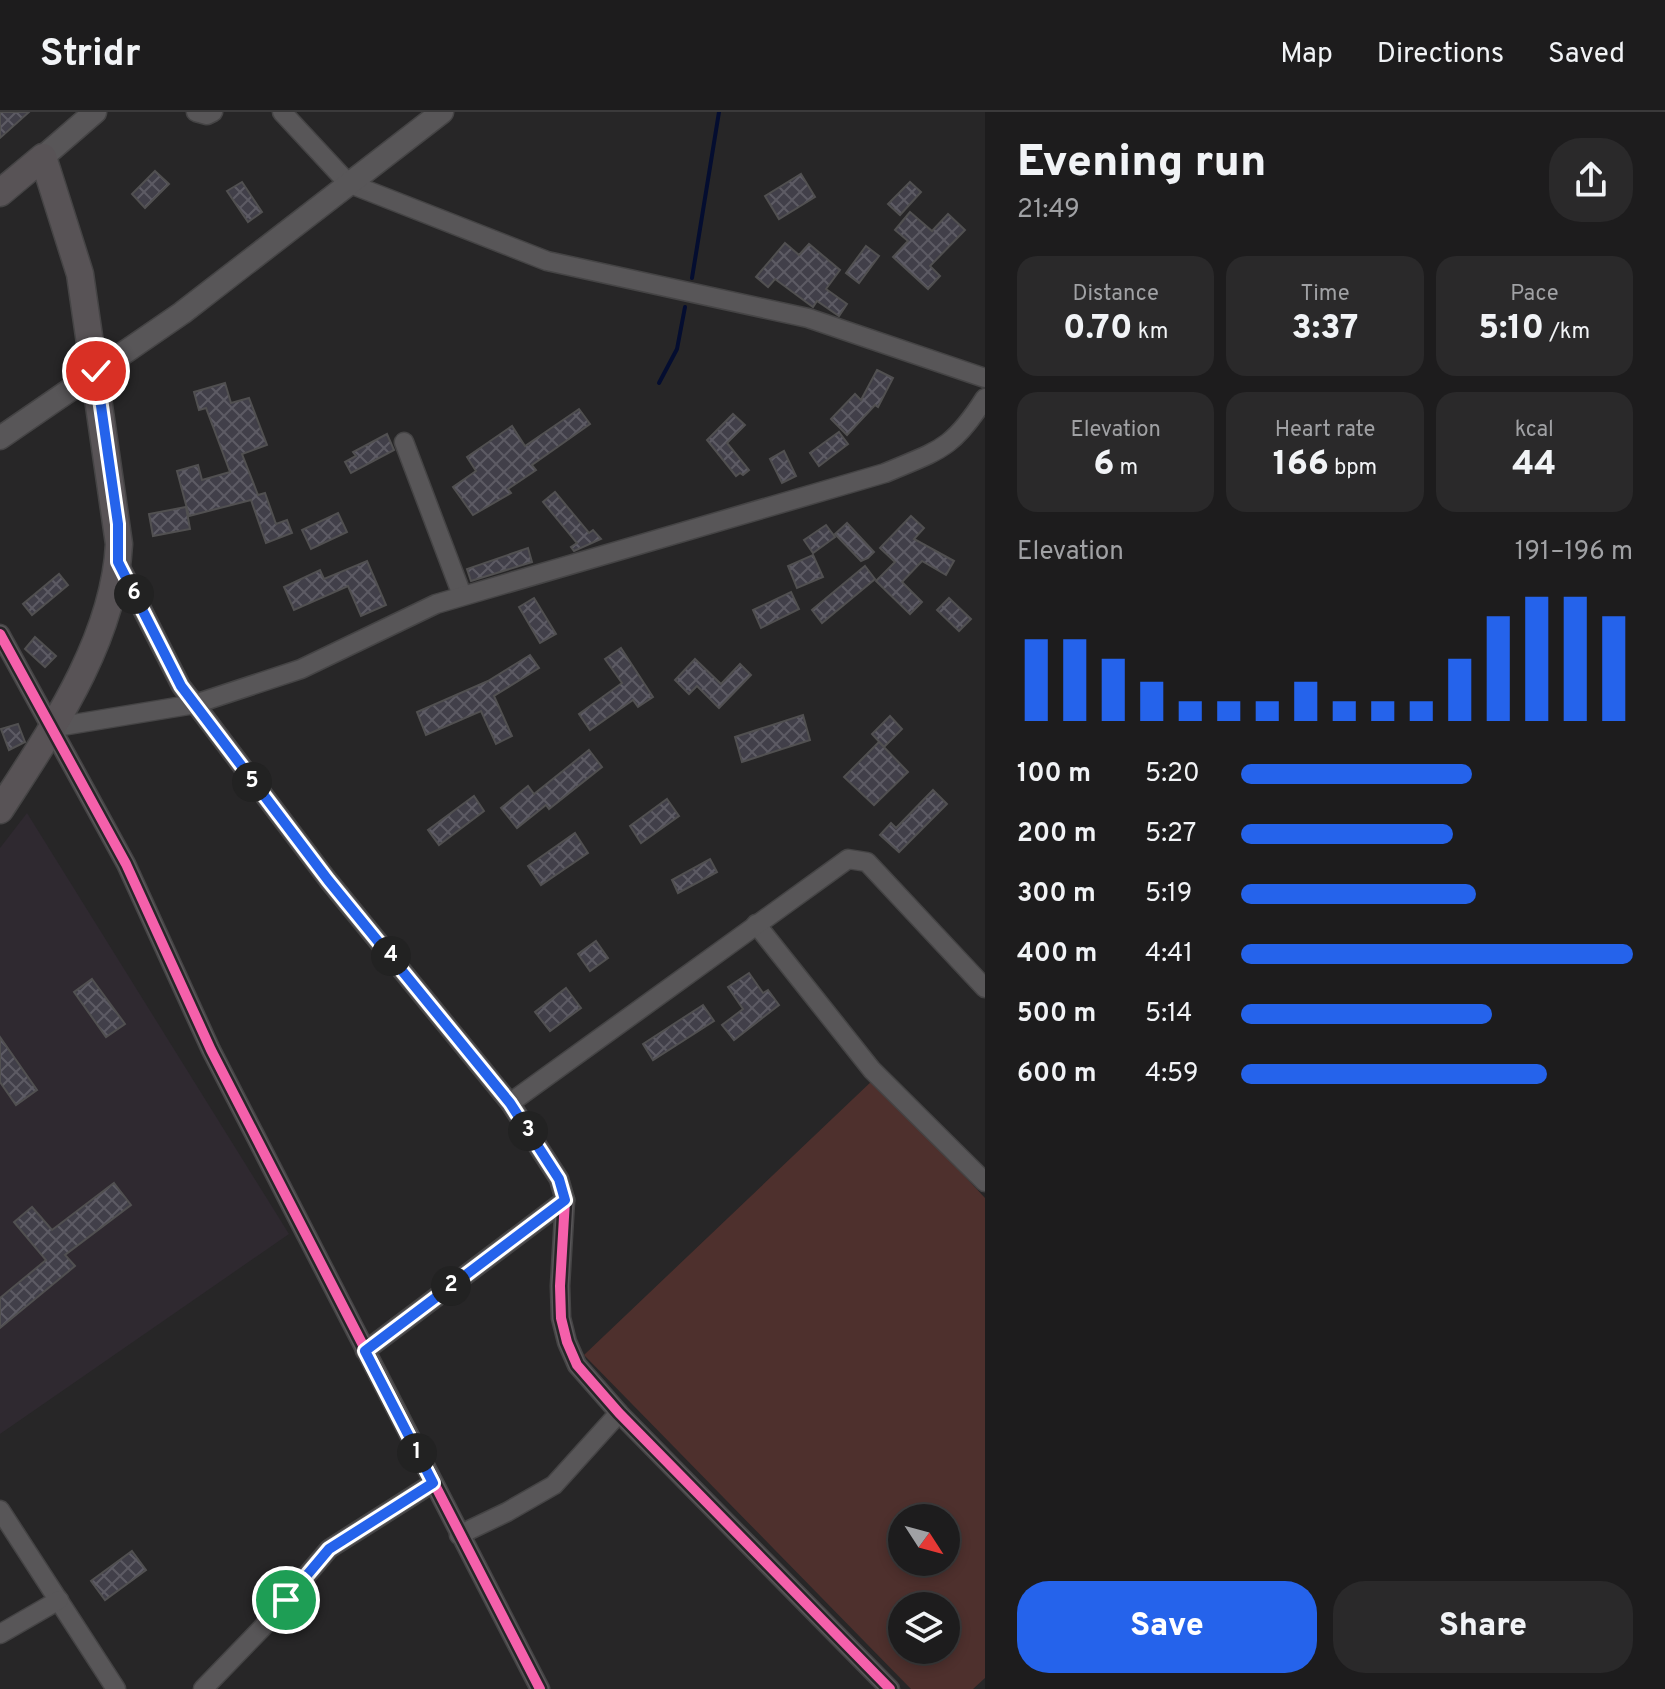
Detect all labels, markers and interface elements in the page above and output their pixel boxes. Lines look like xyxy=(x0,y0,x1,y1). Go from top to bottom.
text: Stridr xyxy=(40,31,140,80)
text: Map xyxy=(1280,37,1333,73)
text: Directions xyxy=(1377,37,1504,73)
text: Saved xyxy=(1548,37,1625,73)
text: Evening run xyxy=(1017,136,1266,192)
button: share xyxy=(1549,138,1633,222)
text: 21:49 xyxy=(1017,194,1080,227)
text: Distance xyxy=(1072,281,1159,308)
text: Time xyxy=(1300,281,1350,308)
text: Pace xyxy=(1510,281,1558,308)
text: 0.70 xyxy=(1063,308,1133,351)
text: 3:37 xyxy=(1292,308,1358,351)
text: 5:10 xyxy=(1478,308,1544,351)
text: km xyxy=(1133,319,1168,346)
text: /km xyxy=(1544,319,1590,346)
pin xyxy=(62,337,130,405)
icon: check xyxy=(74,349,118,393)
text: Elevation xyxy=(1070,417,1161,444)
text: Heart rate xyxy=(1275,417,1375,444)
text: kcal xyxy=(1515,417,1554,444)
text: 6 xyxy=(1093,444,1114,487)
text: 166 xyxy=(1273,444,1329,487)
text: 44 xyxy=(1512,444,1556,487)
text: m xyxy=(1114,455,1138,482)
text: bpm xyxy=(1329,455,1377,482)
text: Elevation xyxy=(1017,536,1124,569)
text: 191–196 m xyxy=(1515,536,1633,569)
pin: 6 xyxy=(114,574,154,614)
text: 6 xyxy=(127,580,141,607)
text: 100 m xyxy=(1017,758,1091,791)
text: 5:20 xyxy=(1145,758,1200,791)
pin: 5 xyxy=(232,762,272,802)
text: 5 xyxy=(245,768,259,795)
text: 200 m xyxy=(1017,818,1096,851)
text: 5:27 xyxy=(1145,818,1196,851)
text: 300 m xyxy=(1017,878,1096,911)
text: 5:19 xyxy=(1145,878,1192,911)
pin: 4 xyxy=(371,936,411,976)
text: 400 m xyxy=(1017,938,1097,971)
text: 4:41 xyxy=(1145,938,1193,971)
text: 4 xyxy=(384,942,398,969)
text: 500 m xyxy=(1017,998,1096,1031)
text: 5:14 xyxy=(1145,998,1192,1031)
text: 600 m xyxy=(1017,1058,1097,1091)
text: 4:59 xyxy=(1145,1058,1198,1091)
pin: 3 xyxy=(508,1111,548,1151)
text: 3 xyxy=(521,1117,535,1144)
pin: 2 xyxy=(431,1266,471,1306)
text: 2 xyxy=(444,1272,458,1299)
pin: 1 xyxy=(397,1433,437,1473)
text: 1 xyxy=(413,1439,421,1466)
north arrow xyxy=(888,1504,960,1576)
map controls xyxy=(888,1504,960,1664)
pin xyxy=(252,1566,320,1634)
icon: arrive xyxy=(264,1578,308,1622)
button: Save xyxy=(1017,1581,1317,1673)
button: Share xyxy=(1333,1581,1633,1673)
button: layers xyxy=(888,1592,960,1664)

